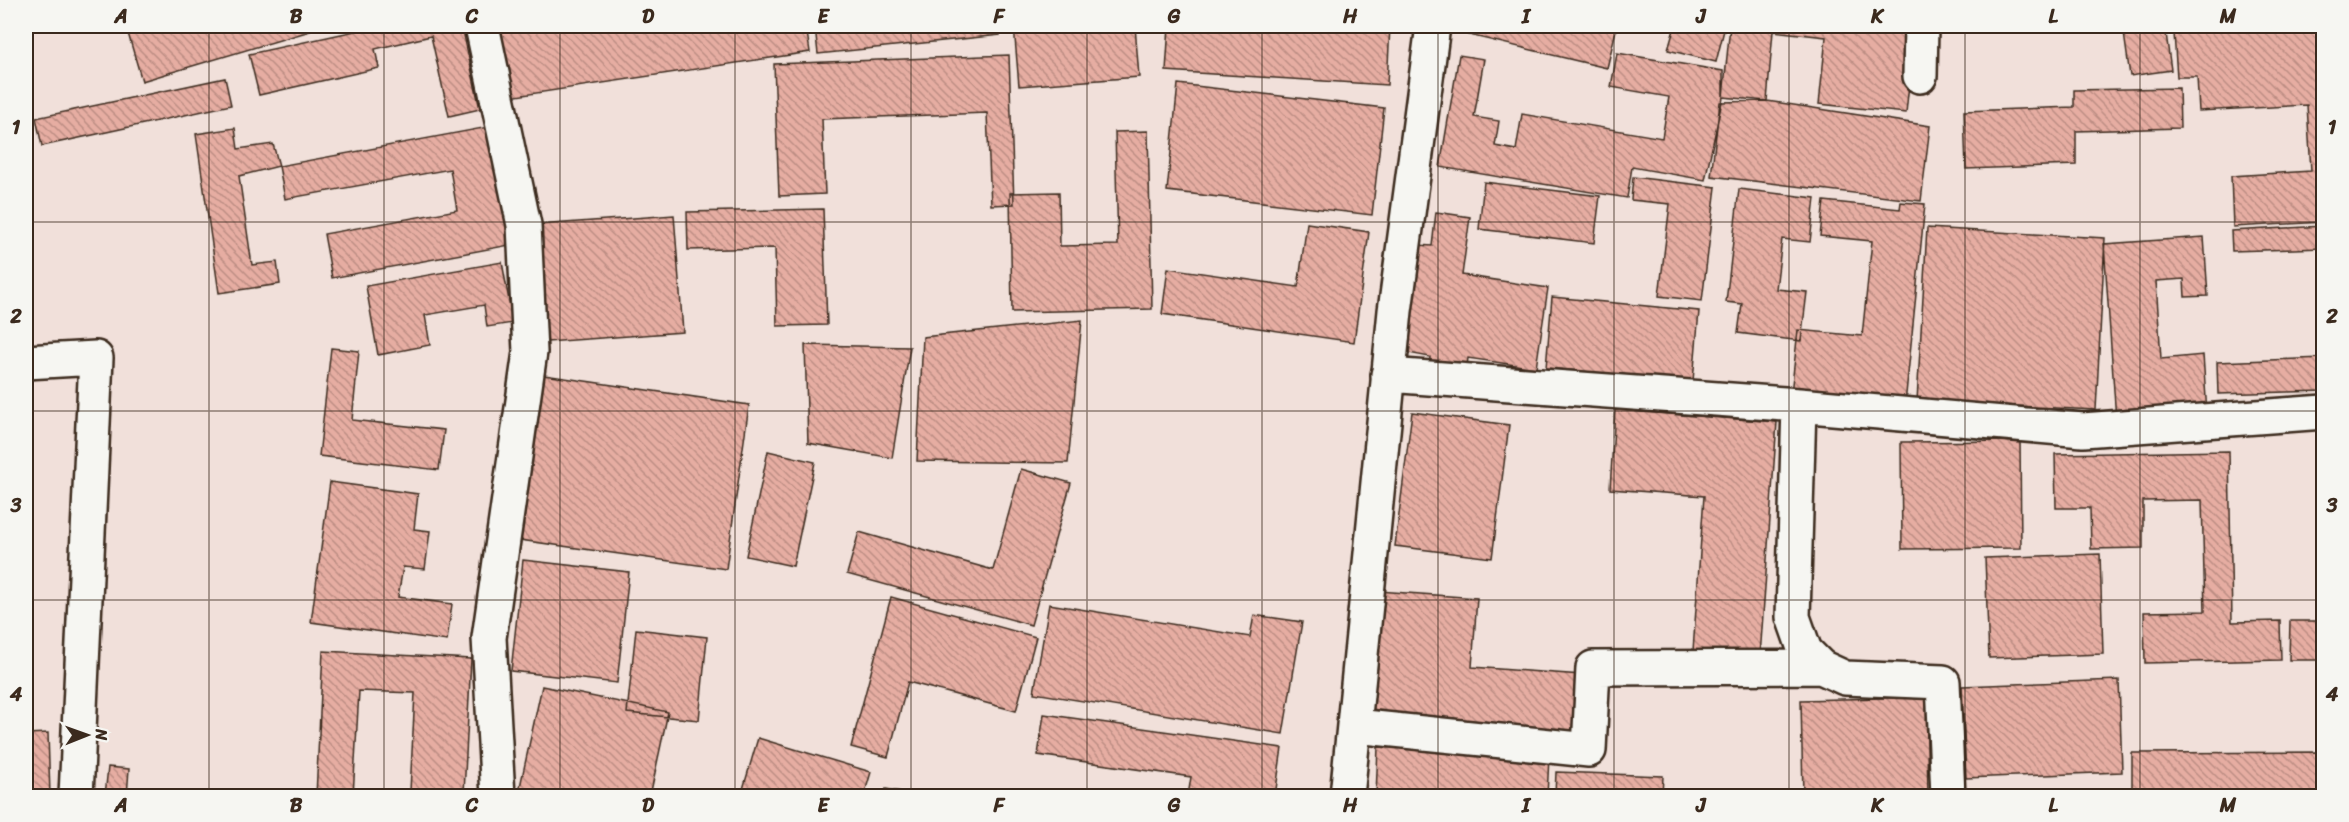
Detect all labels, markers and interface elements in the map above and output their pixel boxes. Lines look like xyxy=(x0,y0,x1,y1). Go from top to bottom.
text: A xyxy=(113,0,128,34)
text: B xyxy=(290,0,303,34)
text: C xyxy=(465,0,479,34)
text: D xyxy=(642,0,655,34)
text: E xyxy=(817,0,830,34)
text: F xyxy=(993,0,1006,34)
text: G xyxy=(1167,0,1181,34)
text: H xyxy=(1342,0,1358,34)
text: I xyxy=(1521,0,1532,34)
text: J xyxy=(1695,0,1707,34)
text: K xyxy=(1870,0,1885,34)
text: L xyxy=(2048,0,2058,34)
text: M xyxy=(2219,0,2237,34)
text: 1 xyxy=(12,110,21,145)
text: 1 xyxy=(2328,110,2337,145)
text: 2 xyxy=(9,299,22,334)
text: 2 xyxy=(2325,299,2338,334)
text: 3 xyxy=(10,488,22,523)
text: 3 xyxy=(2326,488,2338,523)
text: 4 xyxy=(9,677,23,712)
text: 4 xyxy=(2325,677,2339,712)
north arrow xyxy=(57,705,117,765)
text: N xyxy=(87,728,116,741)
text: A xyxy=(113,788,128,822)
text: B xyxy=(290,788,303,822)
text: C xyxy=(465,788,479,822)
text: D xyxy=(642,788,655,822)
text: E xyxy=(817,788,830,822)
text: F xyxy=(993,788,1006,822)
text: G xyxy=(1167,788,1181,822)
text: H xyxy=(1342,788,1358,822)
text: I xyxy=(1521,788,1532,822)
text: J xyxy=(1695,788,1707,822)
text: K xyxy=(1870,788,1885,822)
text: L xyxy=(2048,788,2058,822)
text: M xyxy=(2219,788,2237,822)

